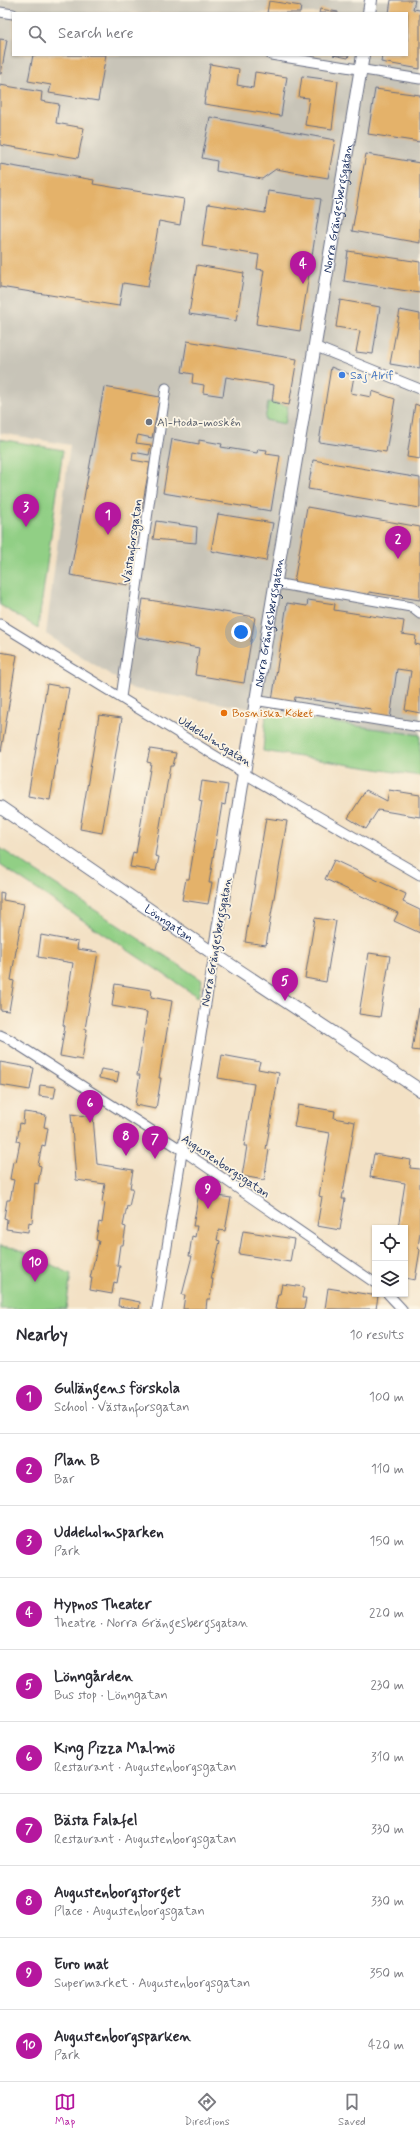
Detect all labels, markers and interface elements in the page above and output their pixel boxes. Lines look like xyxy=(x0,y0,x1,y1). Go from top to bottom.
search box xyxy=(12,12,408,56)
icon: search xyxy=(26,23,48,45)
text: Search here xyxy=(58,24,134,44)
street label: Norra Grängesbergsgatan xyxy=(320,142,357,274)
pin: 4 xyxy=(290,251,316,284)
place label: Saj Alrif xyxy=(350,368,393,384)
marker: Saj Alrif xyxy=(337,370,347,380)
place label: Al-Hoda-moskén xyxy=(157,415,241,431)
marker: Al-Hoda-moskén xyxy=(144,417,154,427)
pin: 3 xyxy=(13,494,39,527)
street label: Västanforsgatan xyxy=(119,498,148,584)
pin: 1 xyxy=(95,502,121,535)
pin: 2 xyxy=(385,526,411,559)
street label: Norra Grängesbergsgatan xyxy=(251,556,289,689)
your location xyxy=(231,622,251,642)
place label: Bosniska Köket xyxy=(232,706,313,722)
marker: Bosniska Köket xyxy=(219,708,229,718)
street label: Uddeholmsgatan xyxy=(174,713,255,771)
street label: Norra Grängesbergsgatan xyxy=(198,876,237,1008)
street label: Lönngatan xyxy=(141,901,196,946)
pin: 5 xyxy=(272,968,298,1001)
pin: 6 xyxy=(77,1090,103,1123)
pin: 8 xyxy=(113,1123,139,1156)
pin: 7 xyxy=(142,1126,168,1159)
street label: Augustenborgsgatan xyxy=(178,1131,273,1202)
pin: 9 xyxy=(195,1176,221,1209)
map controls xyxy=(372,1225,408,1297)
button: locate xyxy=(372,1225,408,1261)
pin: 10 xyxy=(22,1249,48,1282)
button: layers xyxy=(372,1261,408,1297)
text: Nearby xyxy=(16,1324,68,1346)
text: 10 results xyxy=(350,1327,404,1344)
text: Gullängens förskola xyxy=(54,1379,180,1399)
text: 1 xyxy=(26,1389,32,1406)
text: 100 m xyxy=(369,1389,404,1406)
text: School · Västanforsgatan xyxy=(54,1399,190,1416)
text: Plan B xyxy=(54,1451,100,1471)
text: 2 xyxy=(26,1461,32,1478)
text: 110 m xyxy=(371,1461,404,1478)
text: Bar xyxy=(54,1471,74,1488)
text: Uddeholmsparken xyxy=(54,1523,164,1543)
text: 3 xyxy=(26,1533,32,1550)
text: 150 m xyxy=(370,1533,404,1550)
text: Park xyxy=(54,1543,80,1560)
text: Hypnos Theater xyxy=(54,1595,151,1615)
text: 4 xyxy=(25,1605,33,1622)
text: 220 m xyxy=(369,1605,404,1622)
text: Theatre · Norra Grängesbergsgatan xyxy=(54,1615,248,1632)
text: Lönngården xyxy=(54,1667,133,1687)
text: 5 xyxy=(25,1677,33,1694)
text: 230 m xyxy=(370,1677,404,1694)
text: Bus stop · Lönngatan xyxy=(54,1687,168,1704)
text: King Pizza Malmö xyxy=(54,1739,175,1759)
text: 6 xyxy=(26,1749,32,1766)
text: 310 m xyxy=(371,1749,404,1766)
text: Restaurant · Augustenborgsgatan xyxy=(54,1759,237,1776)
text: Bästa Falafel xyxy=(54,1811,138,1831)
text: 7 xyxy=(25,1821,33,1838)
text: 330 m xyxy=(371,1821,404,1838)
text: Restaurant · Augustenborgsgatan xyxy=(54,1831,237,1848)
text: Augustenborgstorget xyxy=(54,1883,181,1903)
text: 8 xyxy=(25,1893,33,1910)
text: 330 m xyxy=(371,1893,404,1910)
text: Place · Augustenborgsgatan xyxy=(54,1903,205,1920)
text: Euro mat xyxy=(54,1955,109,1975)
text: 9 xyxy=(26,1965,32,1982)
text: 350 m xyxy=(370,1965,404,1982)
text: Supermarket · Augustenborgsgatan xyxy=(54,1975,250,1992)
text: Augustenborgsparken xyxy=(54,2027,191,2047)
text: 10 xyxy=(22,2037,36,2054)
text: 420 m xyxy=(368,2037,404,2054)
text: Park xyxy=(54,2047,80,2064)
tab: Map xyxy=(54,2091,76,2129)
tab: Directions xyxy=(184,2091,230,2129)
tab: Saved xyxy=(338,2091,366,2129)

